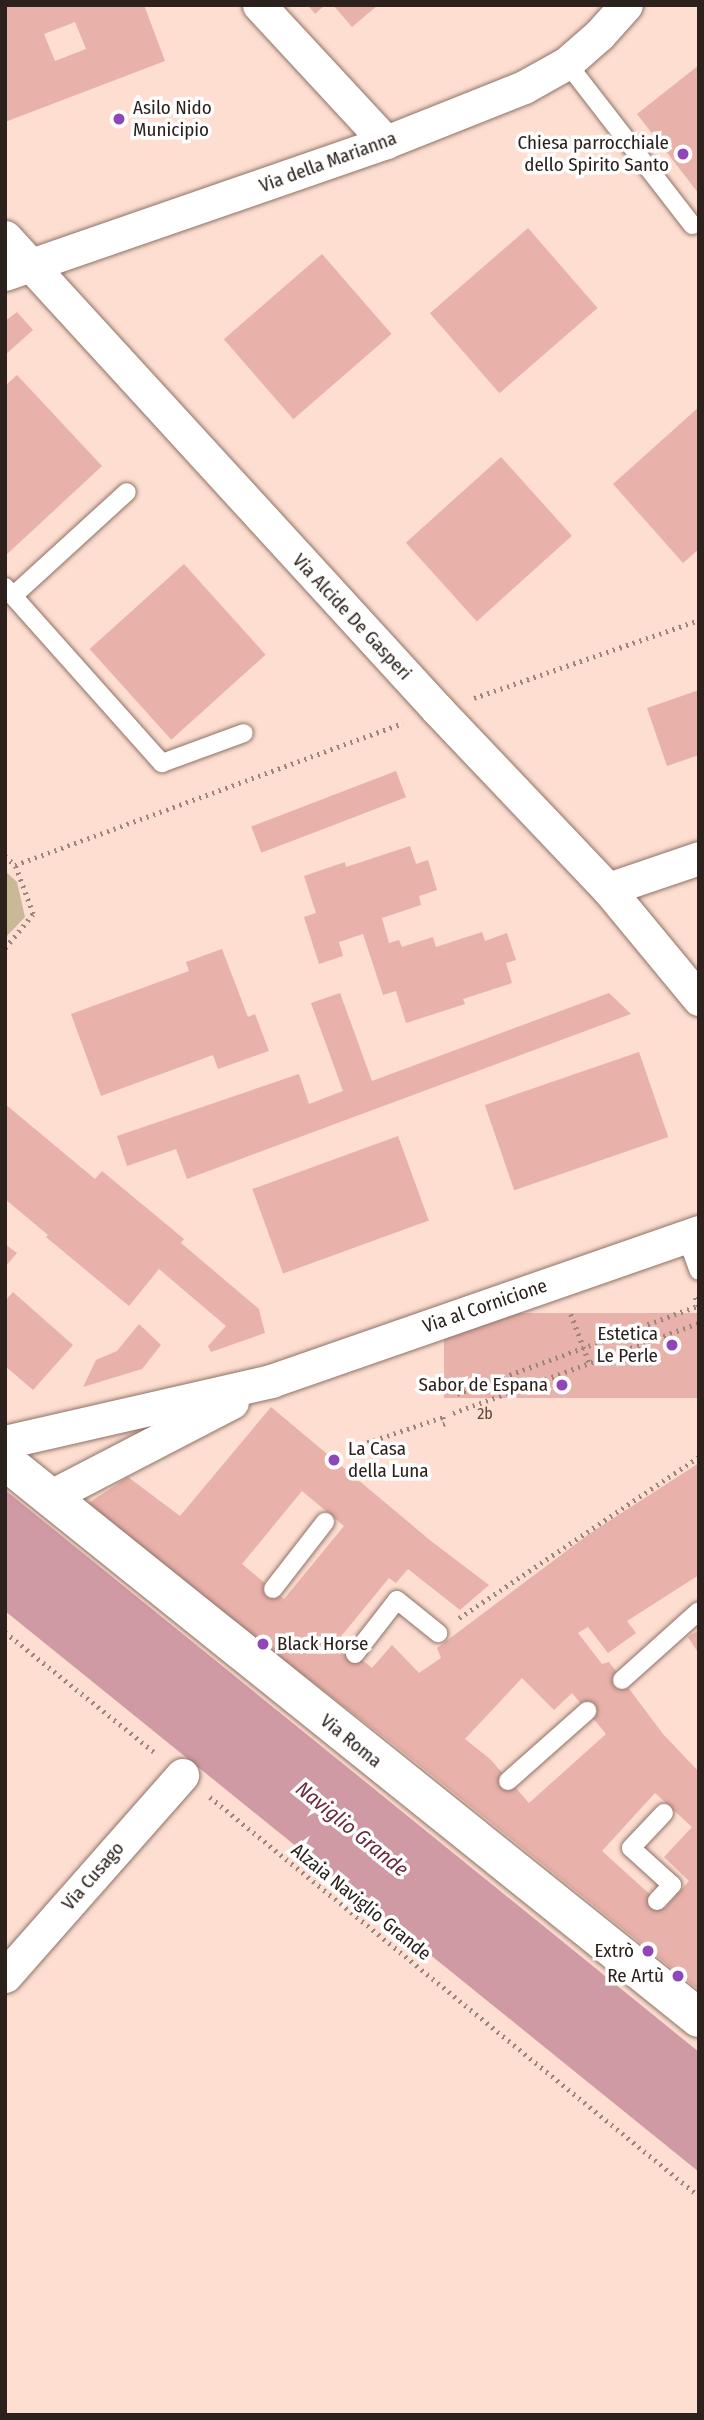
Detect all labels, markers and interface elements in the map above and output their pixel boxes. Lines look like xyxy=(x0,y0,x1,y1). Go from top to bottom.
place label: Asilo Nido Municipio xyxy=(133,97,212,141)
marker: Asilo Nido Municipio xyxy=(111,111,127,127)
street label: Via della Marianna xyxy=(256,127,400,197)
place label: Chiesa parrocchiale dello Spirito Santo xyxy=(517,132,669,176)
marker: Chiesa parrocchiale dello Spirito Santo xyxy=(675,146,691,162)
street label: Via Alcide De Gasperi xyxy=(288,549,416,685)
street label: Via al Cornicione xyxy=(420,1274,550,1338)
place label: Estetica Le Perle xyxy=(596,1323,658,1367)
marker: Estetica Le Perle xyxy=(664,1337,680,1353)
place label: Sabor de Espana xyxy=(419,1374,548,1396)
marker: Sabor de Espana xyxy=(554,1377,570,1393)
house number: 2b xyxy=(477,1404,493,1424)
place label: La Casa della Luna xyxy=(348,1438,429,1482)
marker: La Casa della Luna xyxy=(326,1452,342,1468)
place label: Black Horse xyxy=(277,1633,368,1655)
marker: Black Horse xyxy=(255,1636,271,1652)
street label: Via Roma xyxy=(316,1709,386,1773)
water label: Naviglio Grande xyxy=(291,1776,413,1882)
street label: Via Cusago xyxy=(57,1837,129,1915)
street label: Alzaia Naviglio Grande xyxy=(287,1839,435,1965)
place label: Extrò xyxy=(594,1940,634,1962)
marker: Extrò xyxy=(640,1943,656,1959)
place label: Re Artù xyxy=(607,1965,664,1987)
marker: Re Artù xyxy=(670,1968,686,1984)

